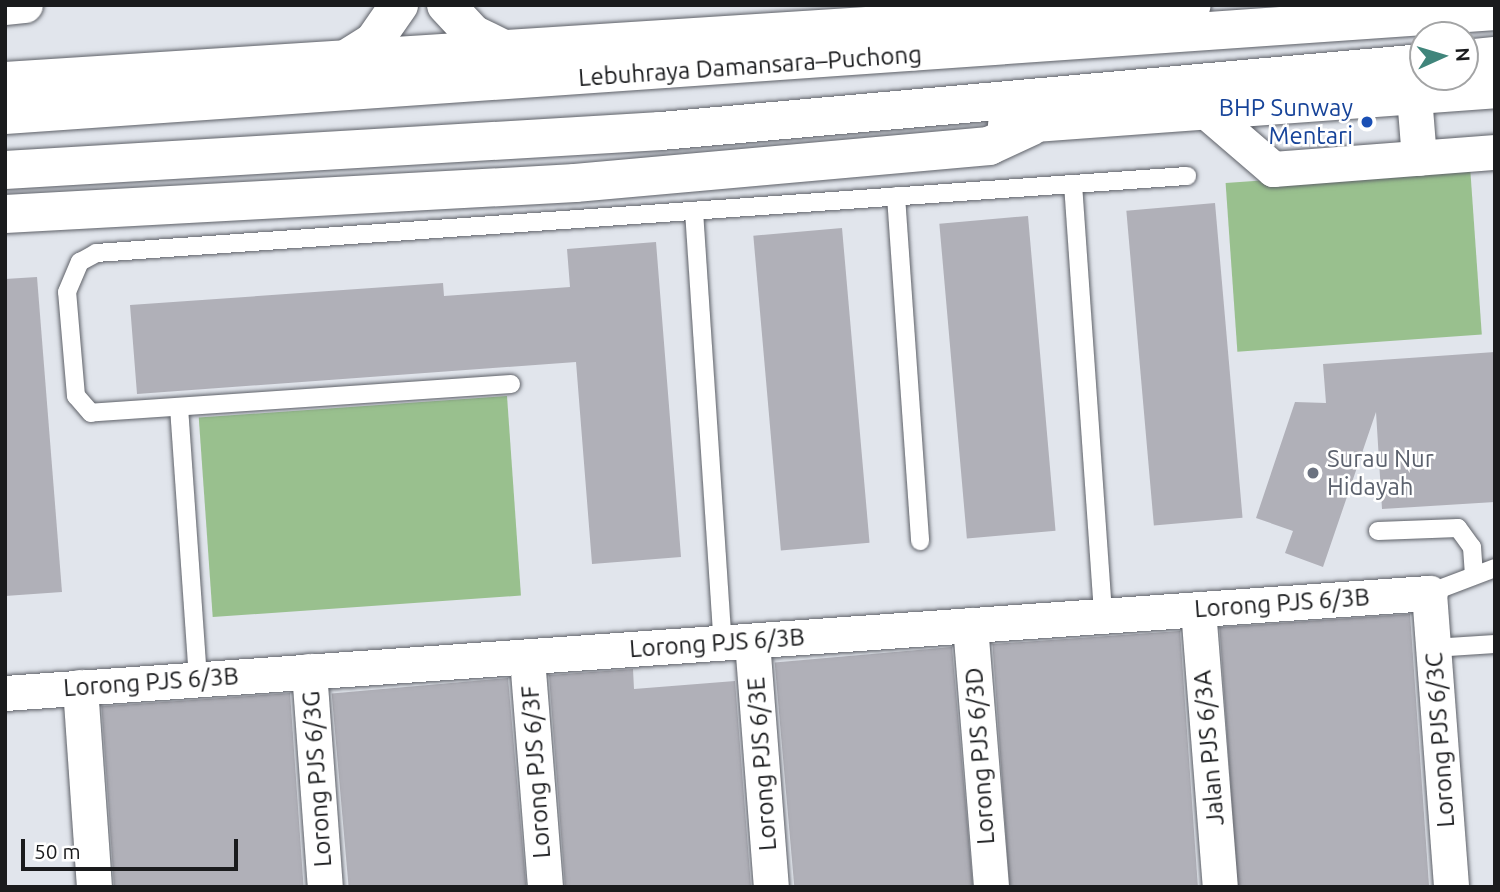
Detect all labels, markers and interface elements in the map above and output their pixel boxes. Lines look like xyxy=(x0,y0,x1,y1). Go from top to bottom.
north arrow xyxy=(1409,21,1479,91)
street label: Lebuhraya Damansara–Puchong xyxy=(577,40,923,92)
text: N xyxy=(1451,47,1474,63)
place label: BHP Sunway Mentari xyxy=(1219,94,1353,150)
marker: BHP Sunway Mentari xyxy=(1359,114,1375,130)
place label: Surau Nur Hidayah xyxy=(1327,445,1434,501)
marker: Surau Nur Hidayah xyxy=(1305,465,1321,481)
street label: Lorong PJS 6/3B xyxy=(1193,583,1371,623)
street label: Lorong PJS 6/3B xyxy=(628,623,806,663)
street label: Lorong PJS 6/3C xyxy=(1420,652,1460,828)
street label: Lorong PJS 6/3B xyxy=(62,662,240,702)
street label: Lorong PJS 6/3D xyxy=(959,666,1001,846)
street label: Jalan PJS 6/3A xyxy=(1188,669,1230,827)
street label: Lorong PJS 6/3E xyxy=(742,676,782,852)
street label: Lorong PJS 6/3F xyxy=(516,685,556,859)
street label: Lorong PJS 6/3G xyxy=(296,690,338,868)
scale bar xyxy=(24,826,242,870)
text: 50 m xyxy=(34,839,81,863)

